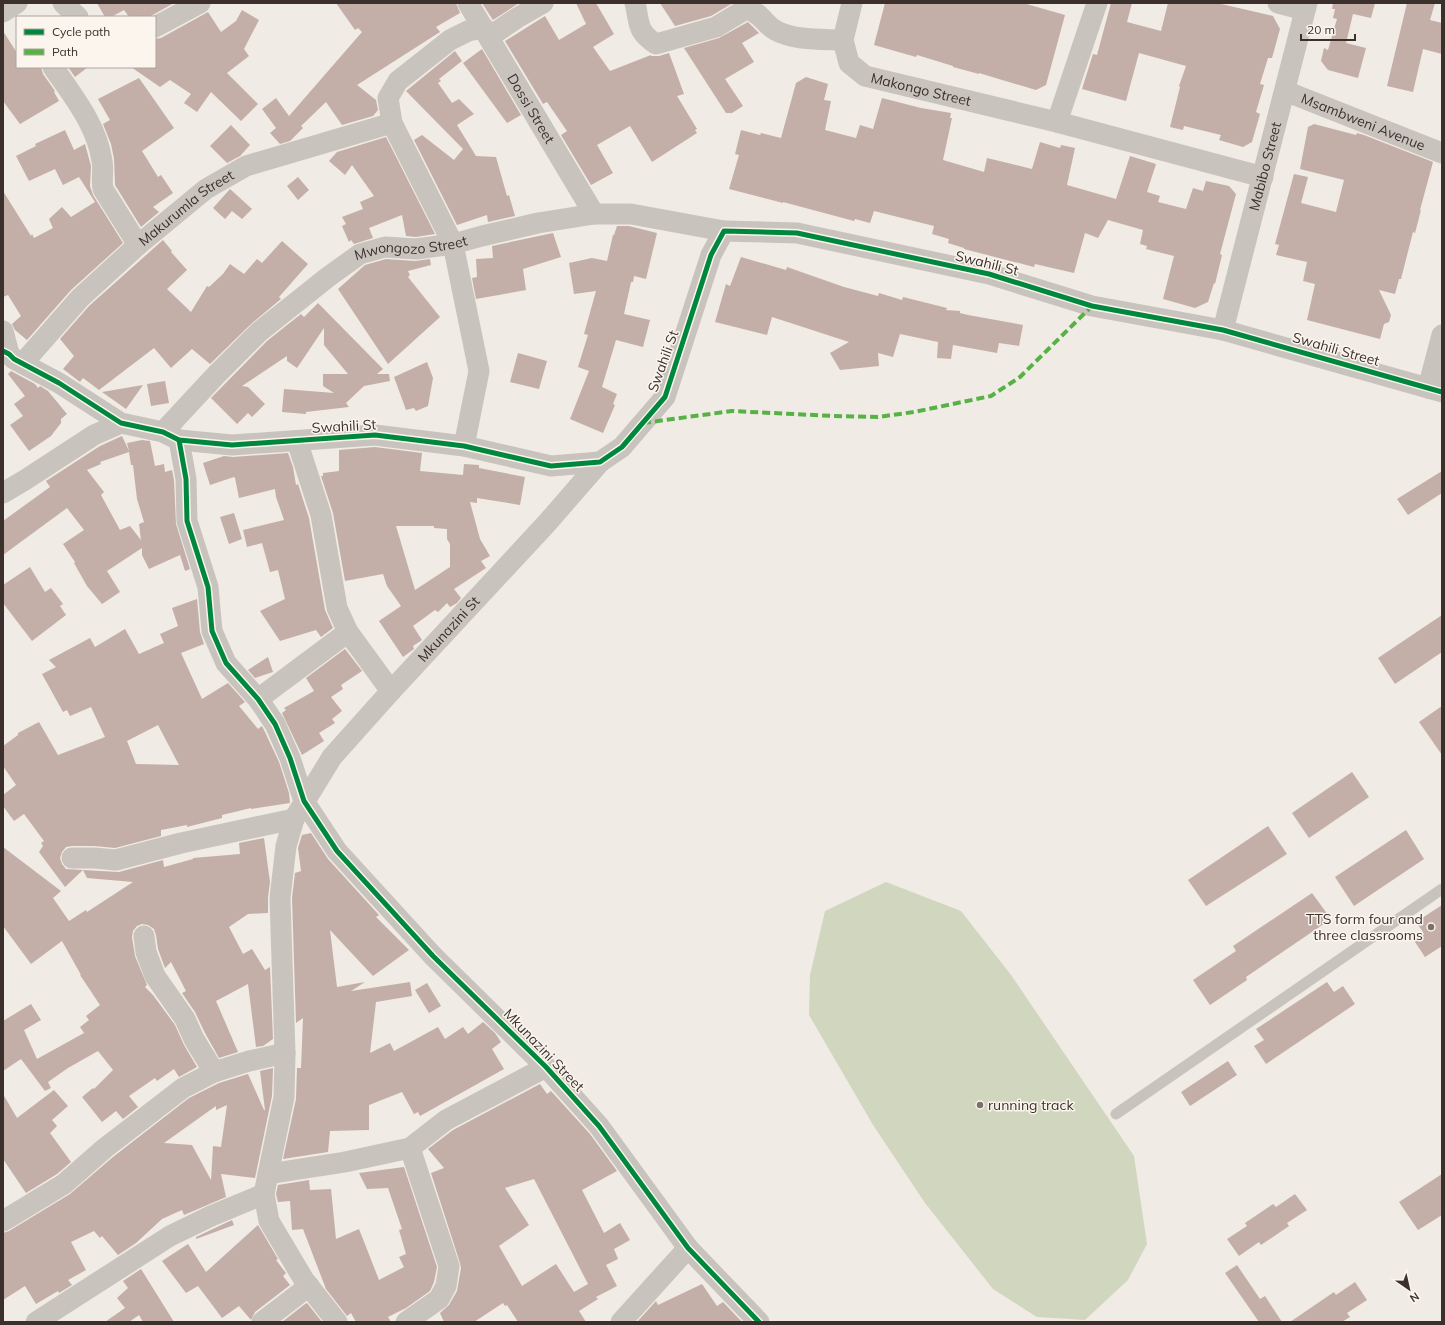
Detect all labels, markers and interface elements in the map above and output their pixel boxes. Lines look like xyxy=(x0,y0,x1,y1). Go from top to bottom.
legend xyxy=(16,16,156,68)
scale bar xyxy=(1301,16,1355,42)
text: 20 m xyxy=(1307,22,1335,37)
text: Cycle path xyxy=(52,24,110,39)
text: Path xyxy=(52,44,78,59)
street label: Makongo Street xyxy=(869,69,973,110)
street label: Dossi Street xyxy=(503,70,559,147)
street label: Msambweni Avenue xyxy=(1299,89,1428,154)
street label: Mabibo Street xyxy=(1245,120,1285,213)
street label: Makurumla Street xyxy=(135,166,237,250)
street label: Mwongozo Street xyxy=(352,231,469,264)
street label: Swahili St xyxy=(954,246,1021,280)
street label: Swahili St xyxy=(644,328,683,394)
street label: Swahili Street xyxy=(1290,328,1382,370)
street label: Swahili St xyxy=(311,415,377,437)
street label: Mkunazini St xyxy=(414,592,484,666)
place label: TTS form four and three classrooms xyxy=(1306,910,1423,944)
marker: TTS form four and three classrooms xyxy=(1426,922,1436,932)
street label: Mkunazini Street xyxy=(500,1005,588,1095)
place label: running track xyxy=(988,1096,1074,1114)
marker: running track xyxy=(975,1100,985,1110)
north arrow xyxy=(1389,1269,1429,1309)
text: N xyxy=(1407,1289,1422,1305)

